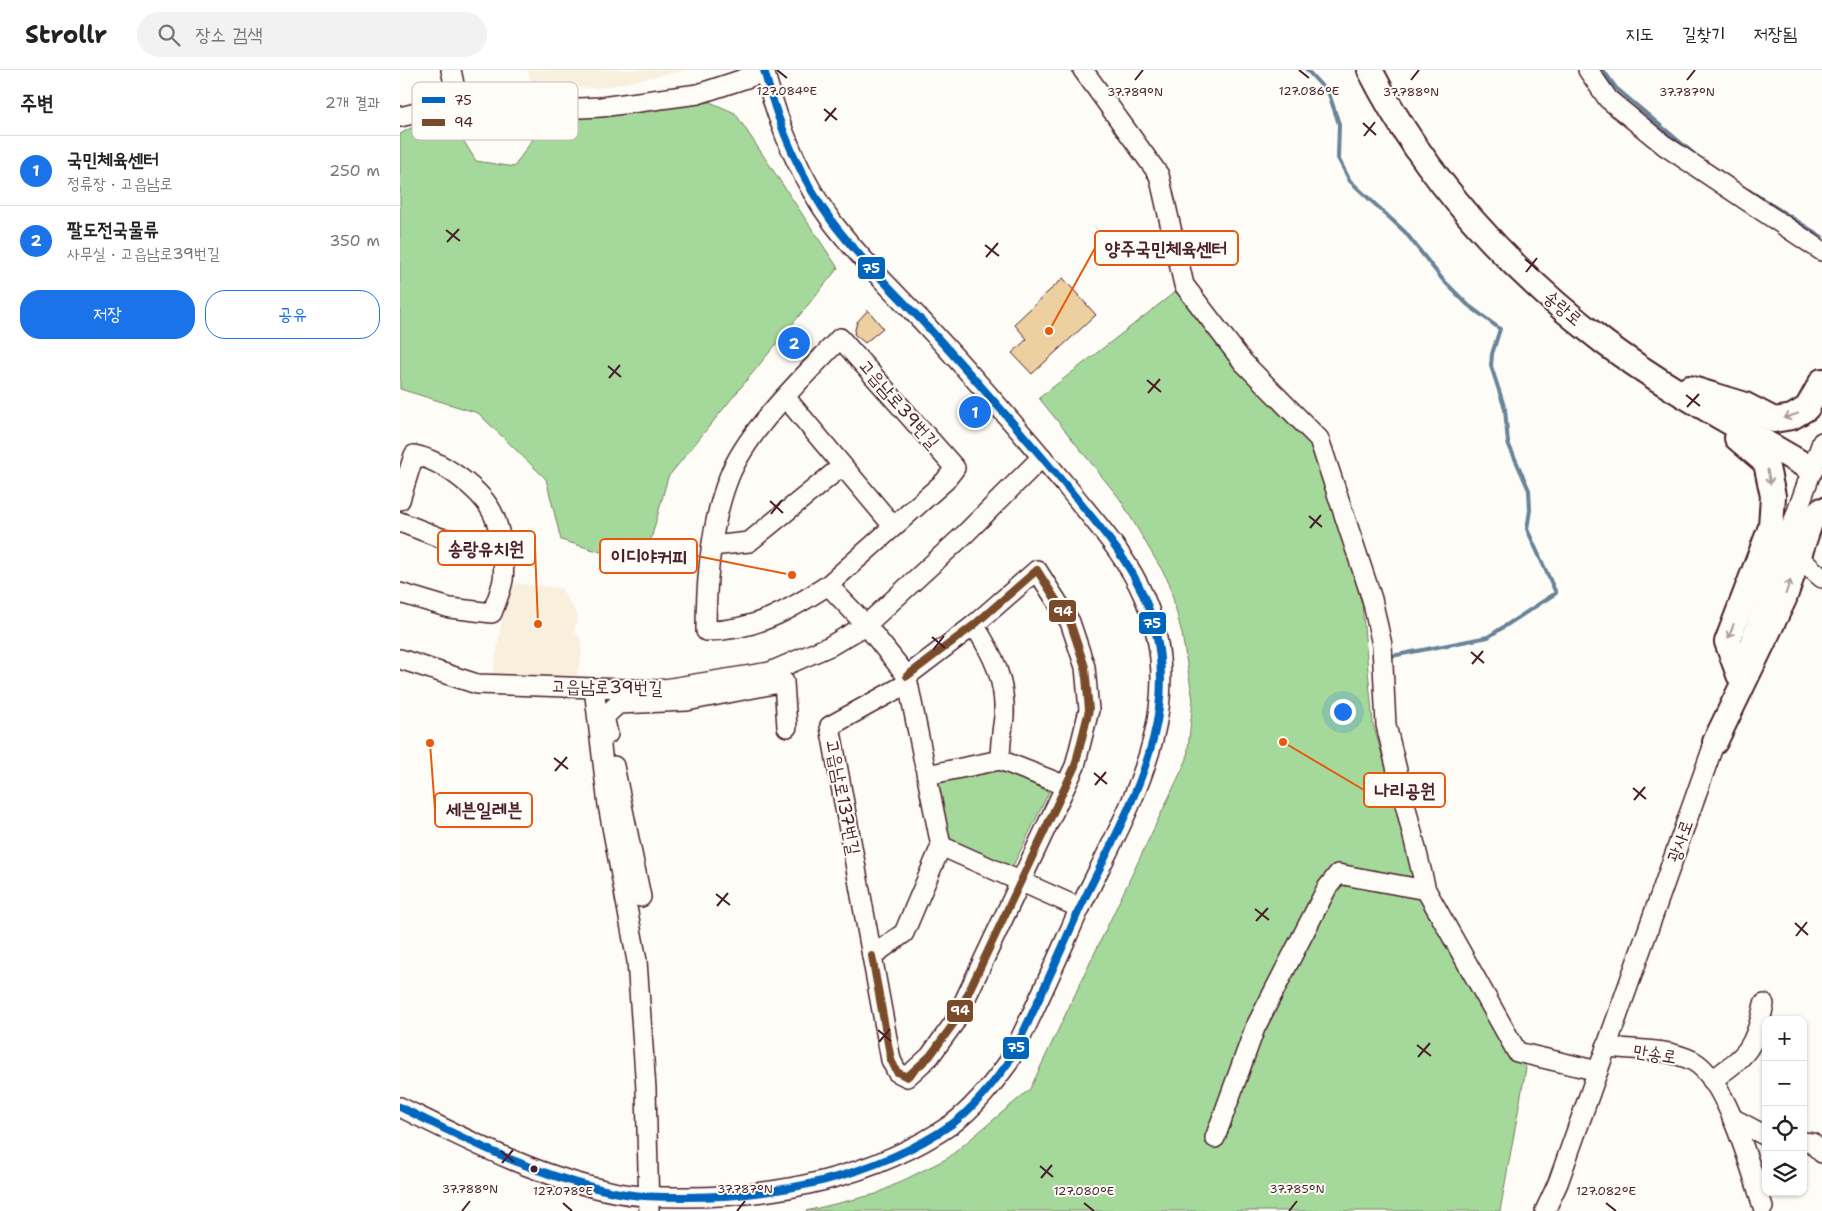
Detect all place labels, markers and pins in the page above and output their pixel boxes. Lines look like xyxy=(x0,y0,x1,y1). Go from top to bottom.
callout: 양주국민체육센터 xyxy=(1095,231,1238,265)
pin: 2 xyxy=(778,324,810,362)
pin: 1 xyxy=(959,393,991,431)
callout: 송랑유치원 xyxy=(438,531,535,565)
callout: 이디야커피 xyxy=(600,539,697,573)
callout: 나리공원 xyxy=(1364,773,1445,807)
callout: 세븐일레븐 xyxy=(435,793,532,827)
unlabelled marker xyxy=(529,1164,539,1174)

